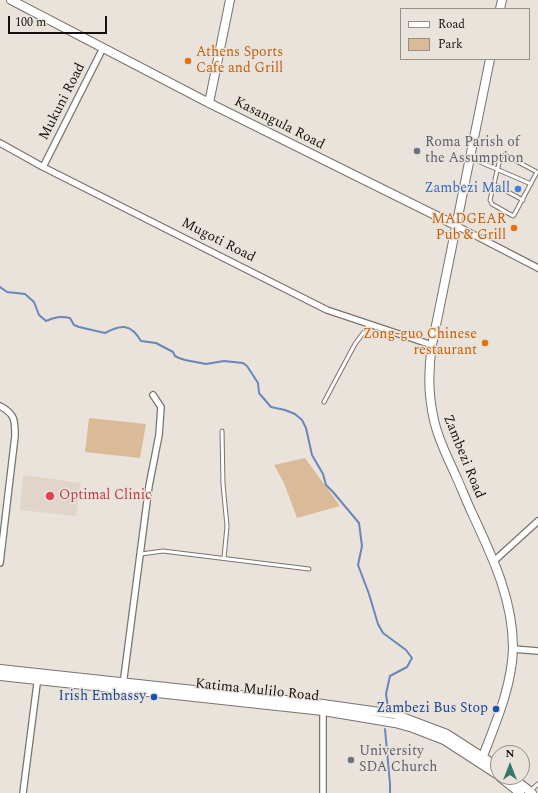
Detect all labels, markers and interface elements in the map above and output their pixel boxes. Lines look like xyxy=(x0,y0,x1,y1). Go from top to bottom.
scale bar xyxy=(10,8,109,34)
legend xyxy=(400,8,530,60)
text: 100 m xyxy=(15,13,46,32)
text: Road xyxy=(438,15,465,34)
text: Park xyxy=(438,35,463,54)
place label: Athens Sports Cafe and Grill xyxy=(196,45,283,78)
marker: Athens Sports Cafe and Grill xyxy=(183,56,193,66)
street label: Mukuni Road xyxy=(36,61,90,143)
street label: Kasangula Road xyxy=(231,94,327,154)
place label: Roma Parish of the Assumption xyxy=(425,135,524,168)
marker: Roma Parish of the Assumption xyxy=(412,146,422,156)
place label: Zambezi Mall xyxy=(424,181,510,197)
marker: Zambezi Mall xyxy=(513,184,523,194)
place label: MADGEAR Pub & Grill xyxy=(431,212,506,244)
street label: Mugoti Road xyxy=(178,215,258,267)
marker: MADGEAR Pub & Grill xyxy=(509,223,519,233)
place label: Zong-guo Chinese restaurant xyxy=(363,327,477,360)
marker: Zong-guo Chinese restaurant xyxy=(480,338,490,348)
street label: Zambezi Road xyxy=(439,413,487,501)
place label: Optimal Clinic xyxy=(59,488,152,504)
marker: Optimal Clinic xyxy=(44,490,56,502)
street label: Katima Mulilo Road xyxy=(194,676,320,706)
place label: Irish Embassy xyxy=(58,689,146,705)
marker: Irish Embassy xyxy=(149,692,159,702)
place label: Zambezi Bus Stop xyxy=(376,701,488,717)
marker: Zambezi Bus Stop xyxy=(491,704,501,714)
place label: University SDA Church xyxy=(359,744,437,776)
north arrow xyxy=(490,745,530,785)
text: N xyxy=(506,745,514,762)
marker: University SDA Church xyxy=(346,755,356,765)

